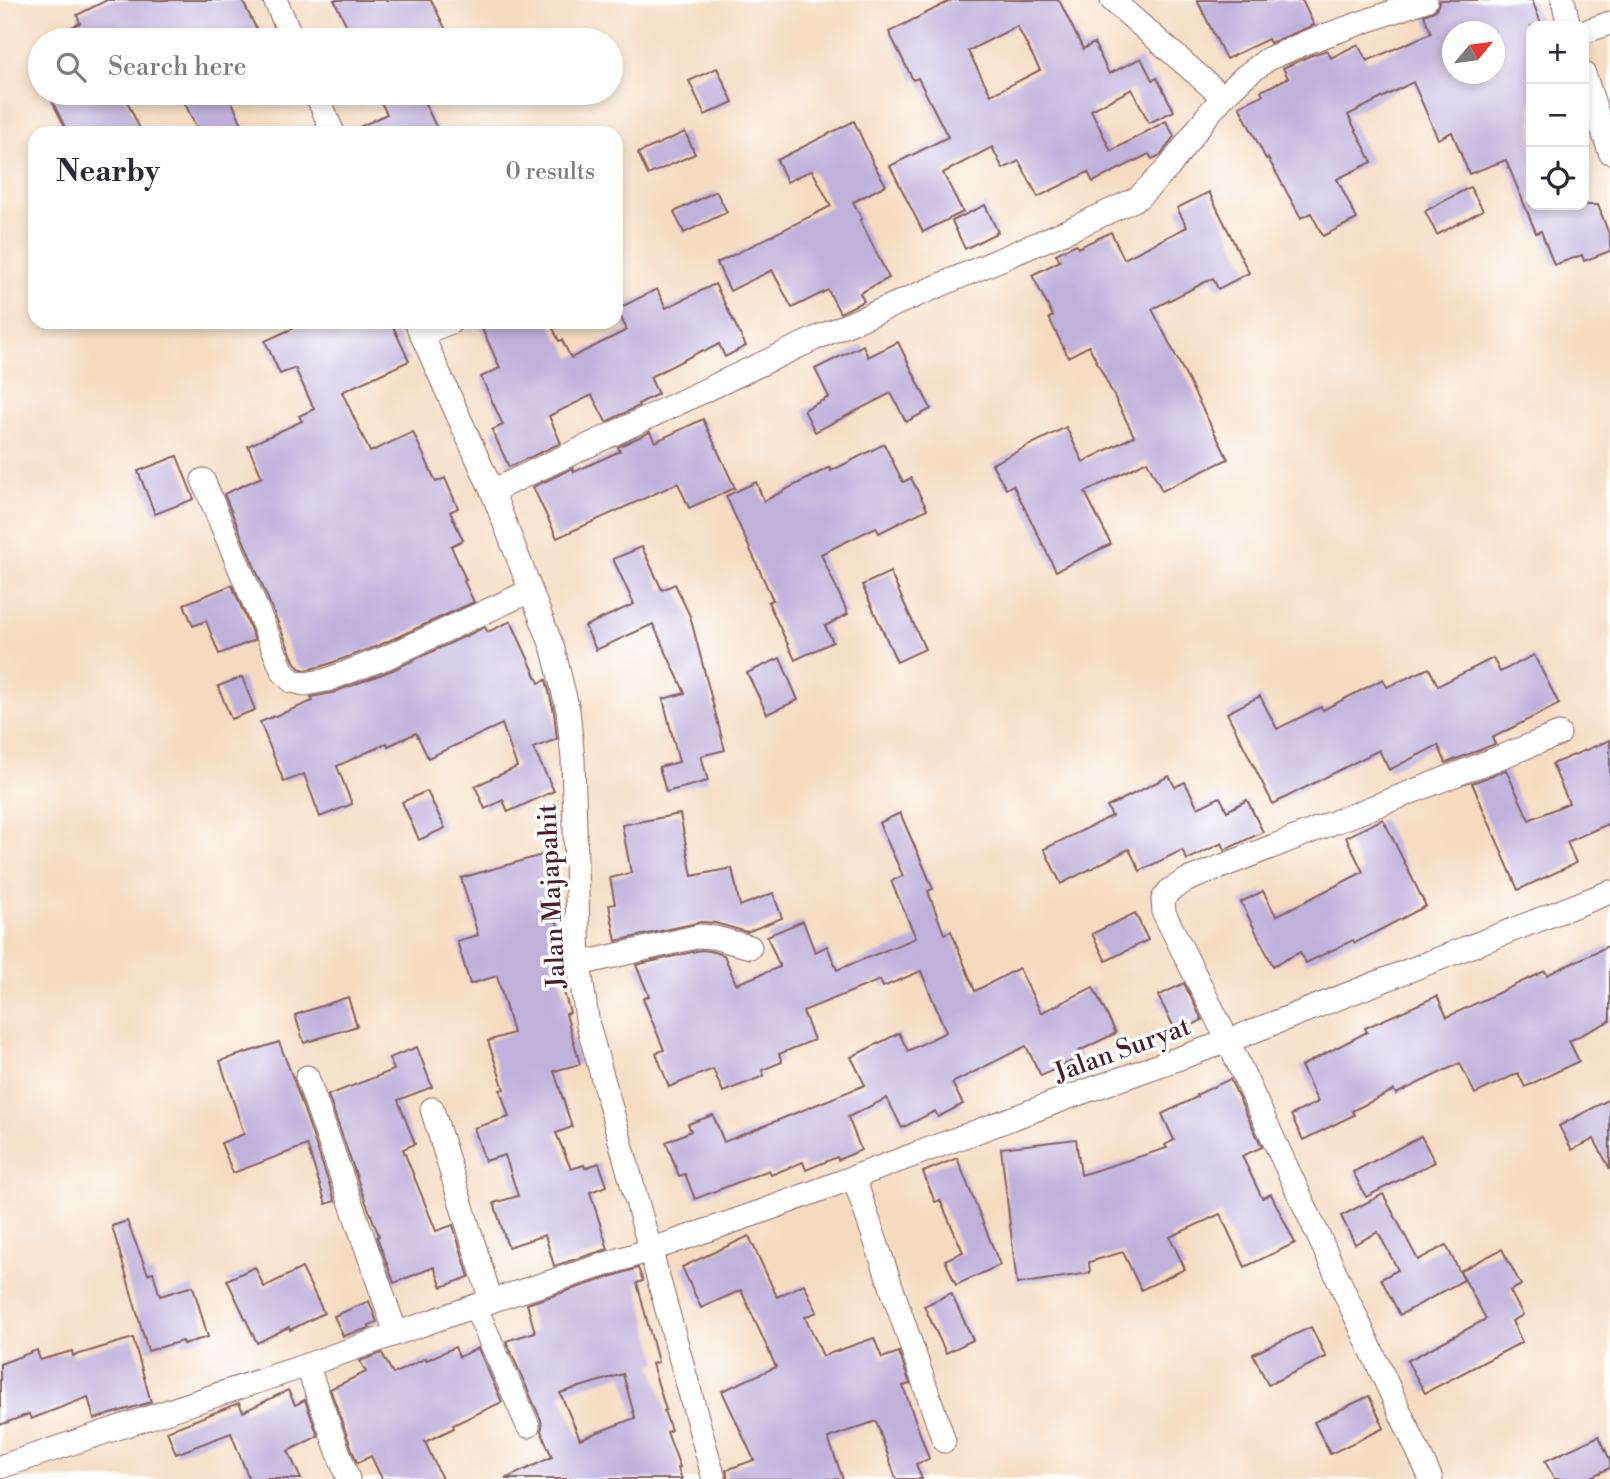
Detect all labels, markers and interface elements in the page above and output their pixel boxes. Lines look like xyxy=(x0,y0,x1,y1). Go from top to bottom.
north arrow xyxy=(1442,21,1505,84)
map controls xyxy=(1526,21,1589,210)
button: + xyxy=(1526,21,1589,84)
search box xyxy=(28,28,623,105)
icon: search xyxy=(52,48,90,86)
text: Search here xyxy=(108,51,247,83)
button: − xyxy=(1526,84,1589,147)
button: locate xyxy=(1526,147,1589,210)
text: Nearby xyxy=(56,153,160,191)
text: 0 results xyxy=(505,158,595,186)
street label: Jalan Majapahit xyxy=(531,803,573,990)
street label: Jalan Suryat xyxy=(1049,1011,1195,1090)

